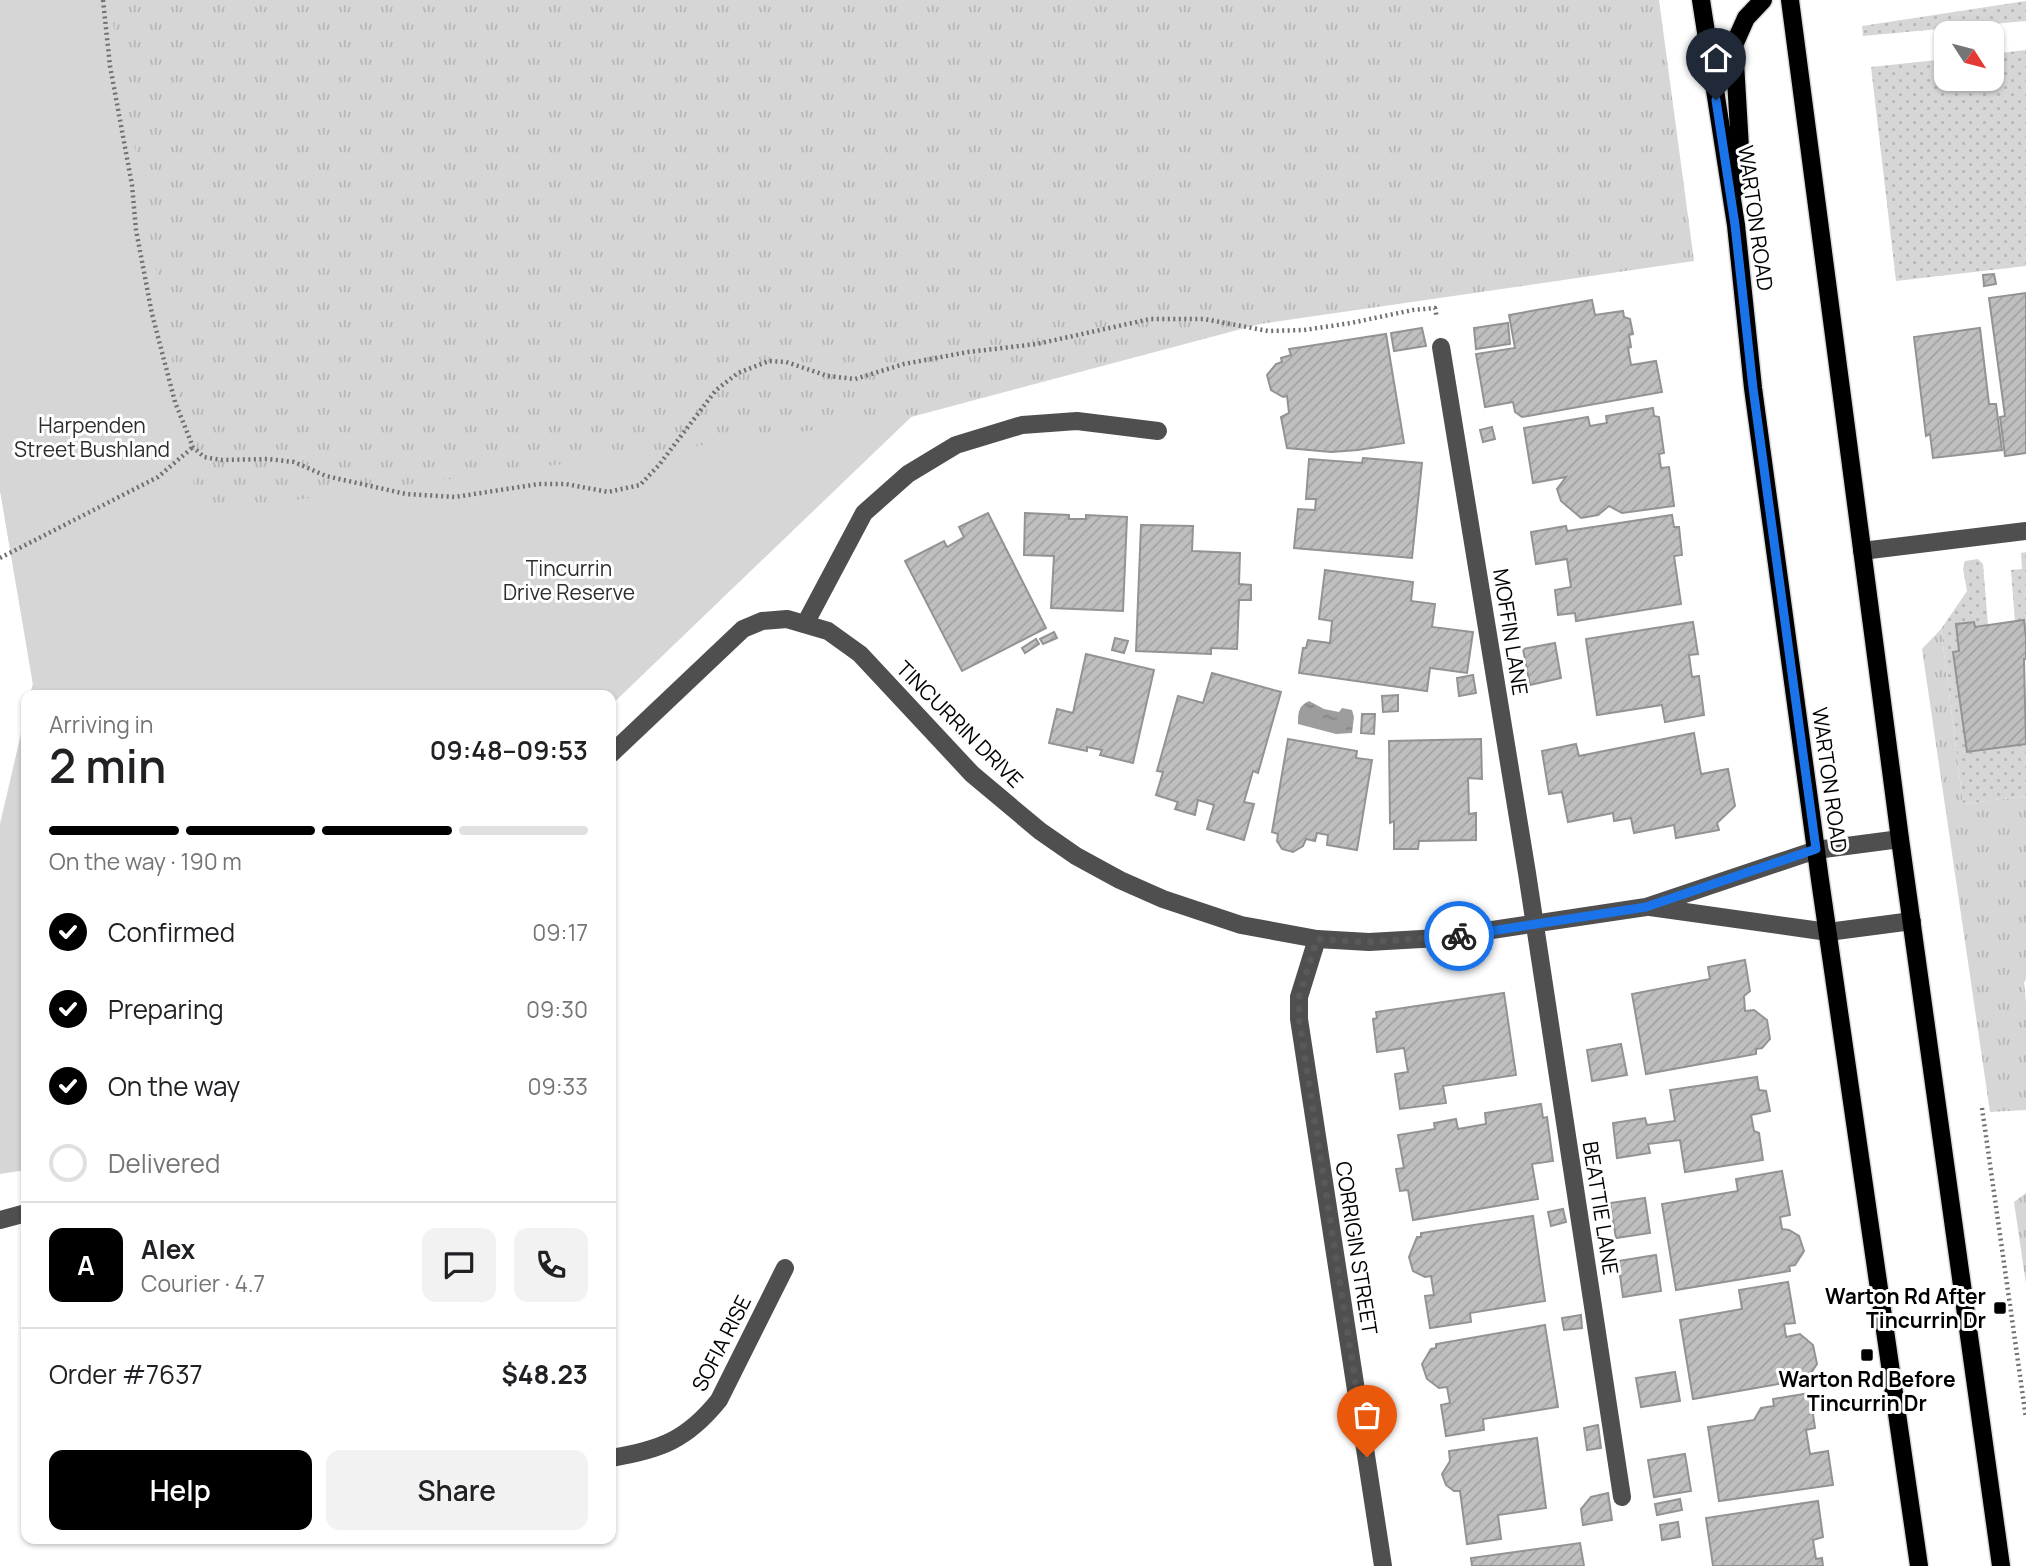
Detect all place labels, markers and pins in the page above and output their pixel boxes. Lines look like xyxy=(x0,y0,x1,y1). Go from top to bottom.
pin xyxy=(1686,28,1746,100)
place label: Warton Rd After Tincurrin Dr xyxy=(1825,1282,1986,1334)
marker: Warton Rd After Tincurrin Dr xyxy=(1992,1300,2008,1316)
marker: Warton Rd Before Tincurrin Dr xyxy=(1859,1347,1875,1363)
place label: Warton Rd Before Tincurrin Dr xyxy=(1778,1365,1956,1417)
pin xyxy=(1337,1385,1397,1457)

